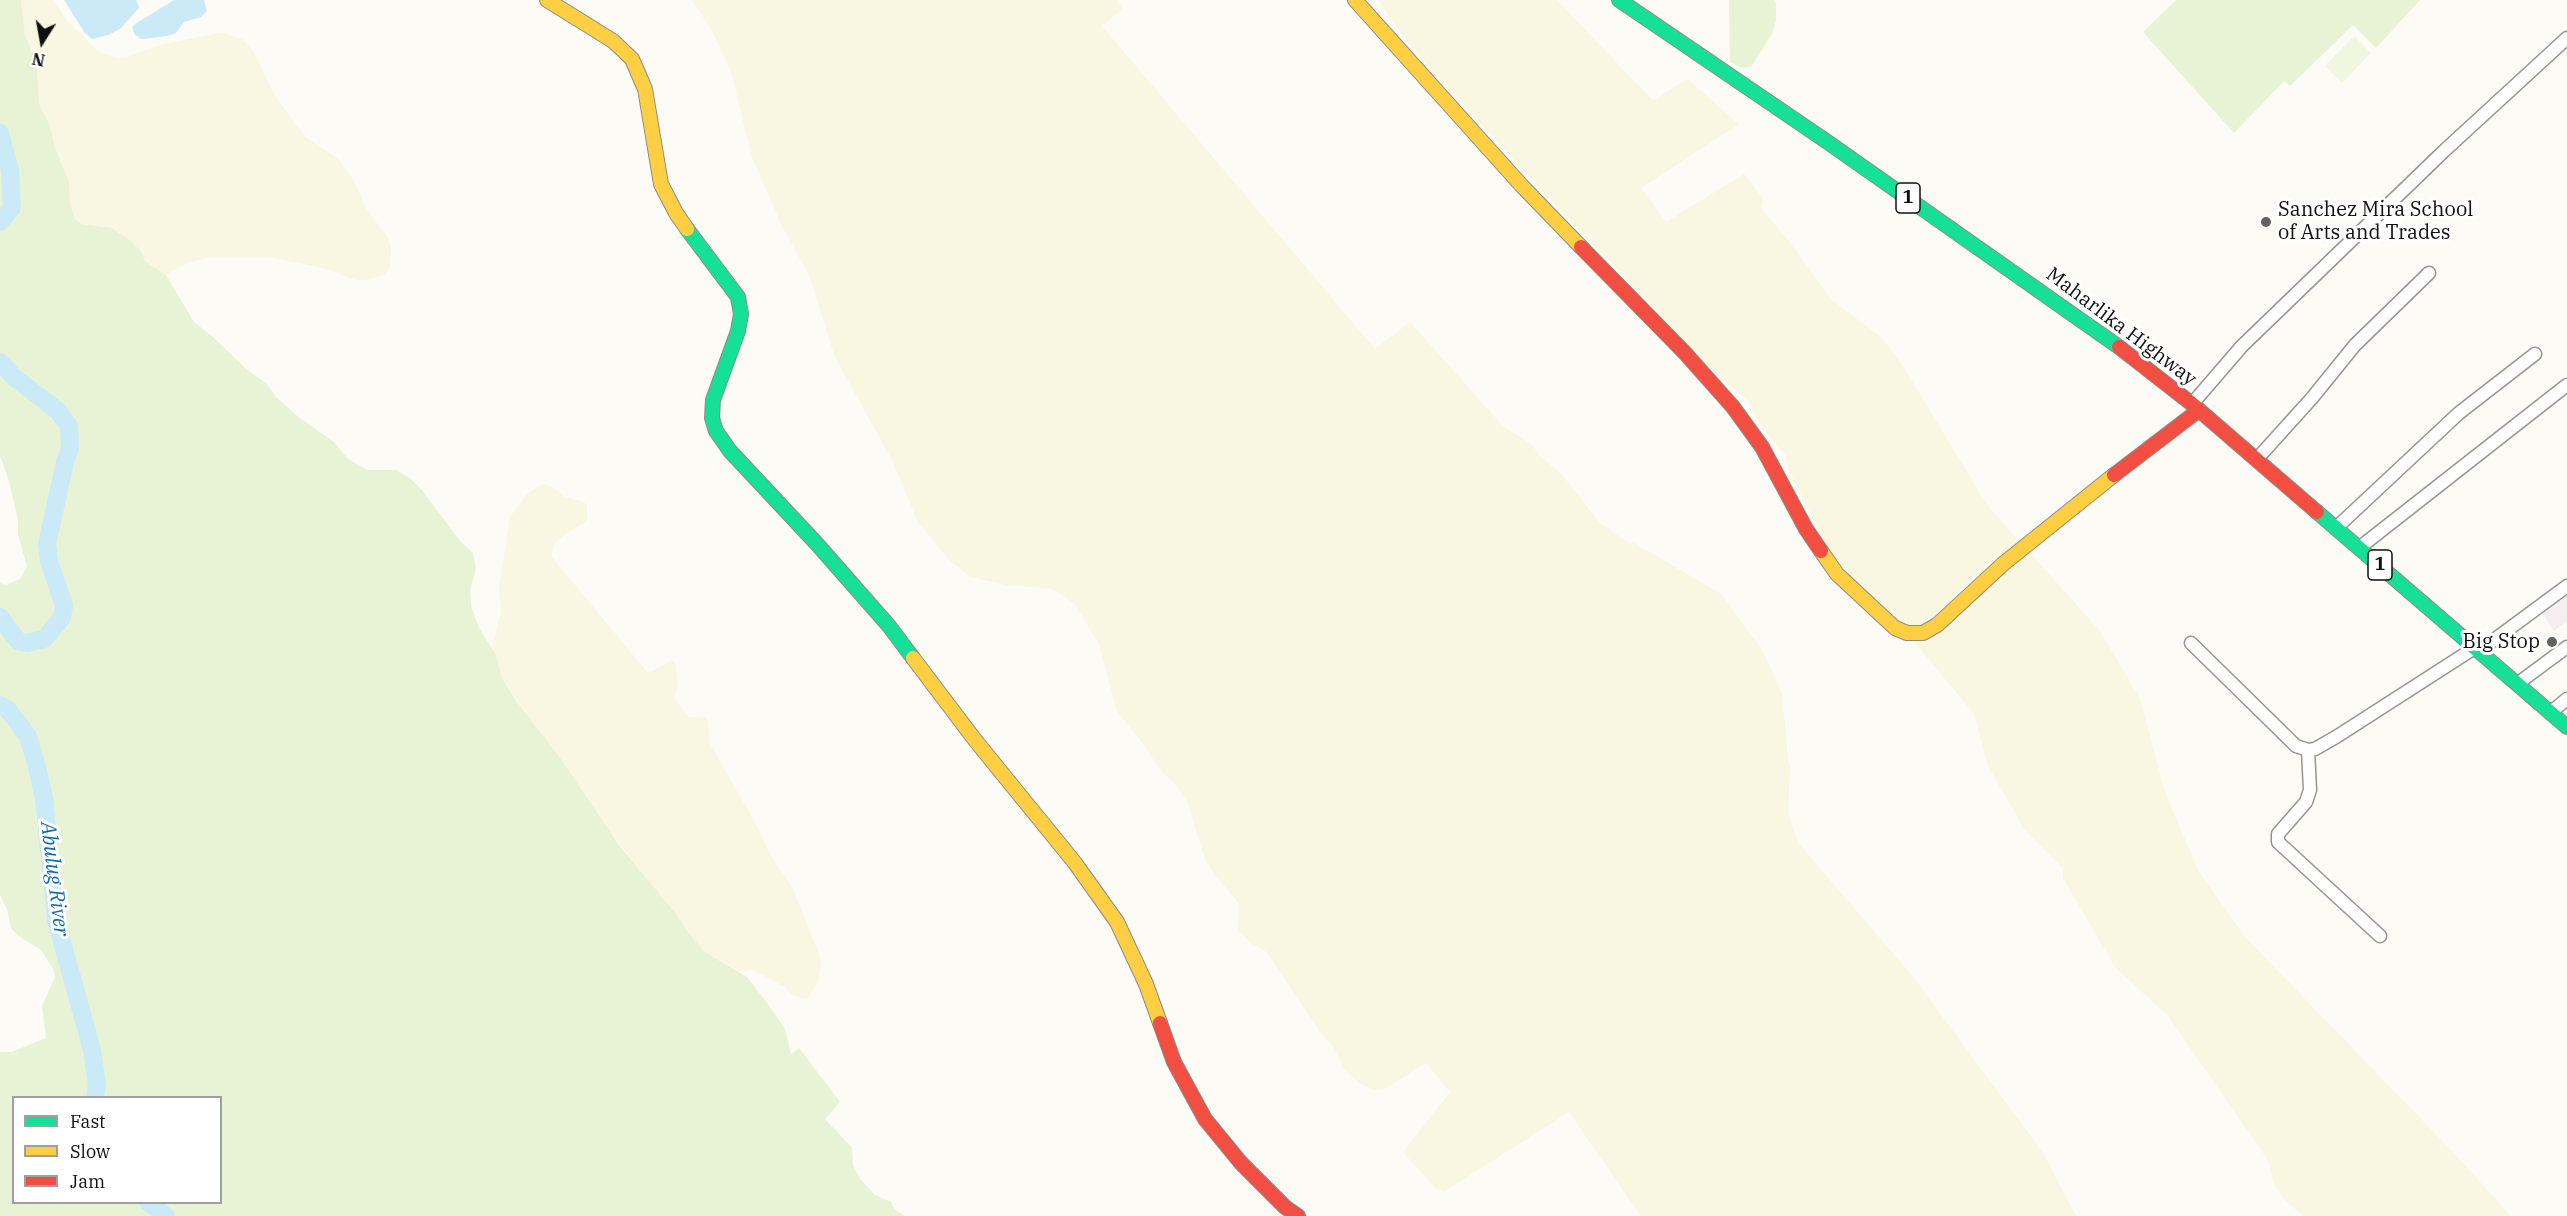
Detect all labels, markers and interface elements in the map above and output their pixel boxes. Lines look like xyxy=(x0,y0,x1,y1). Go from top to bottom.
north arrow xyxy=(12,12,72,72)
text: N xyxy=(30,49,47,71)
road number: 1 xyxy=(1896,183,1920,213)
place label: Sanchez Mira School of Arts and Trades xyxy=(2278,198,2473,245)
marker: Sanchez Mira School of Arts and Trades xyxy=(2259,215,2273,229)
street label: Maharlika Highway xyxy=(2041,263,2201,391)
road number: 1 xyxy=(2368,550,2392,580)
place label: Big Stop xyxy=(2462,630,2540,654)
marker: Big Stop xyxy=(2545,635,2559,649)
water label: Abulug River xyxy=(34,820,74,938)
legend xyxy=(12,1096,222,1204)
text: Fast xyxy=(70,1110,105,1133)
text: Slow xyxy=(70,1140,110,1163)
text: Jam xyxy=(70,1170,105,1193)

